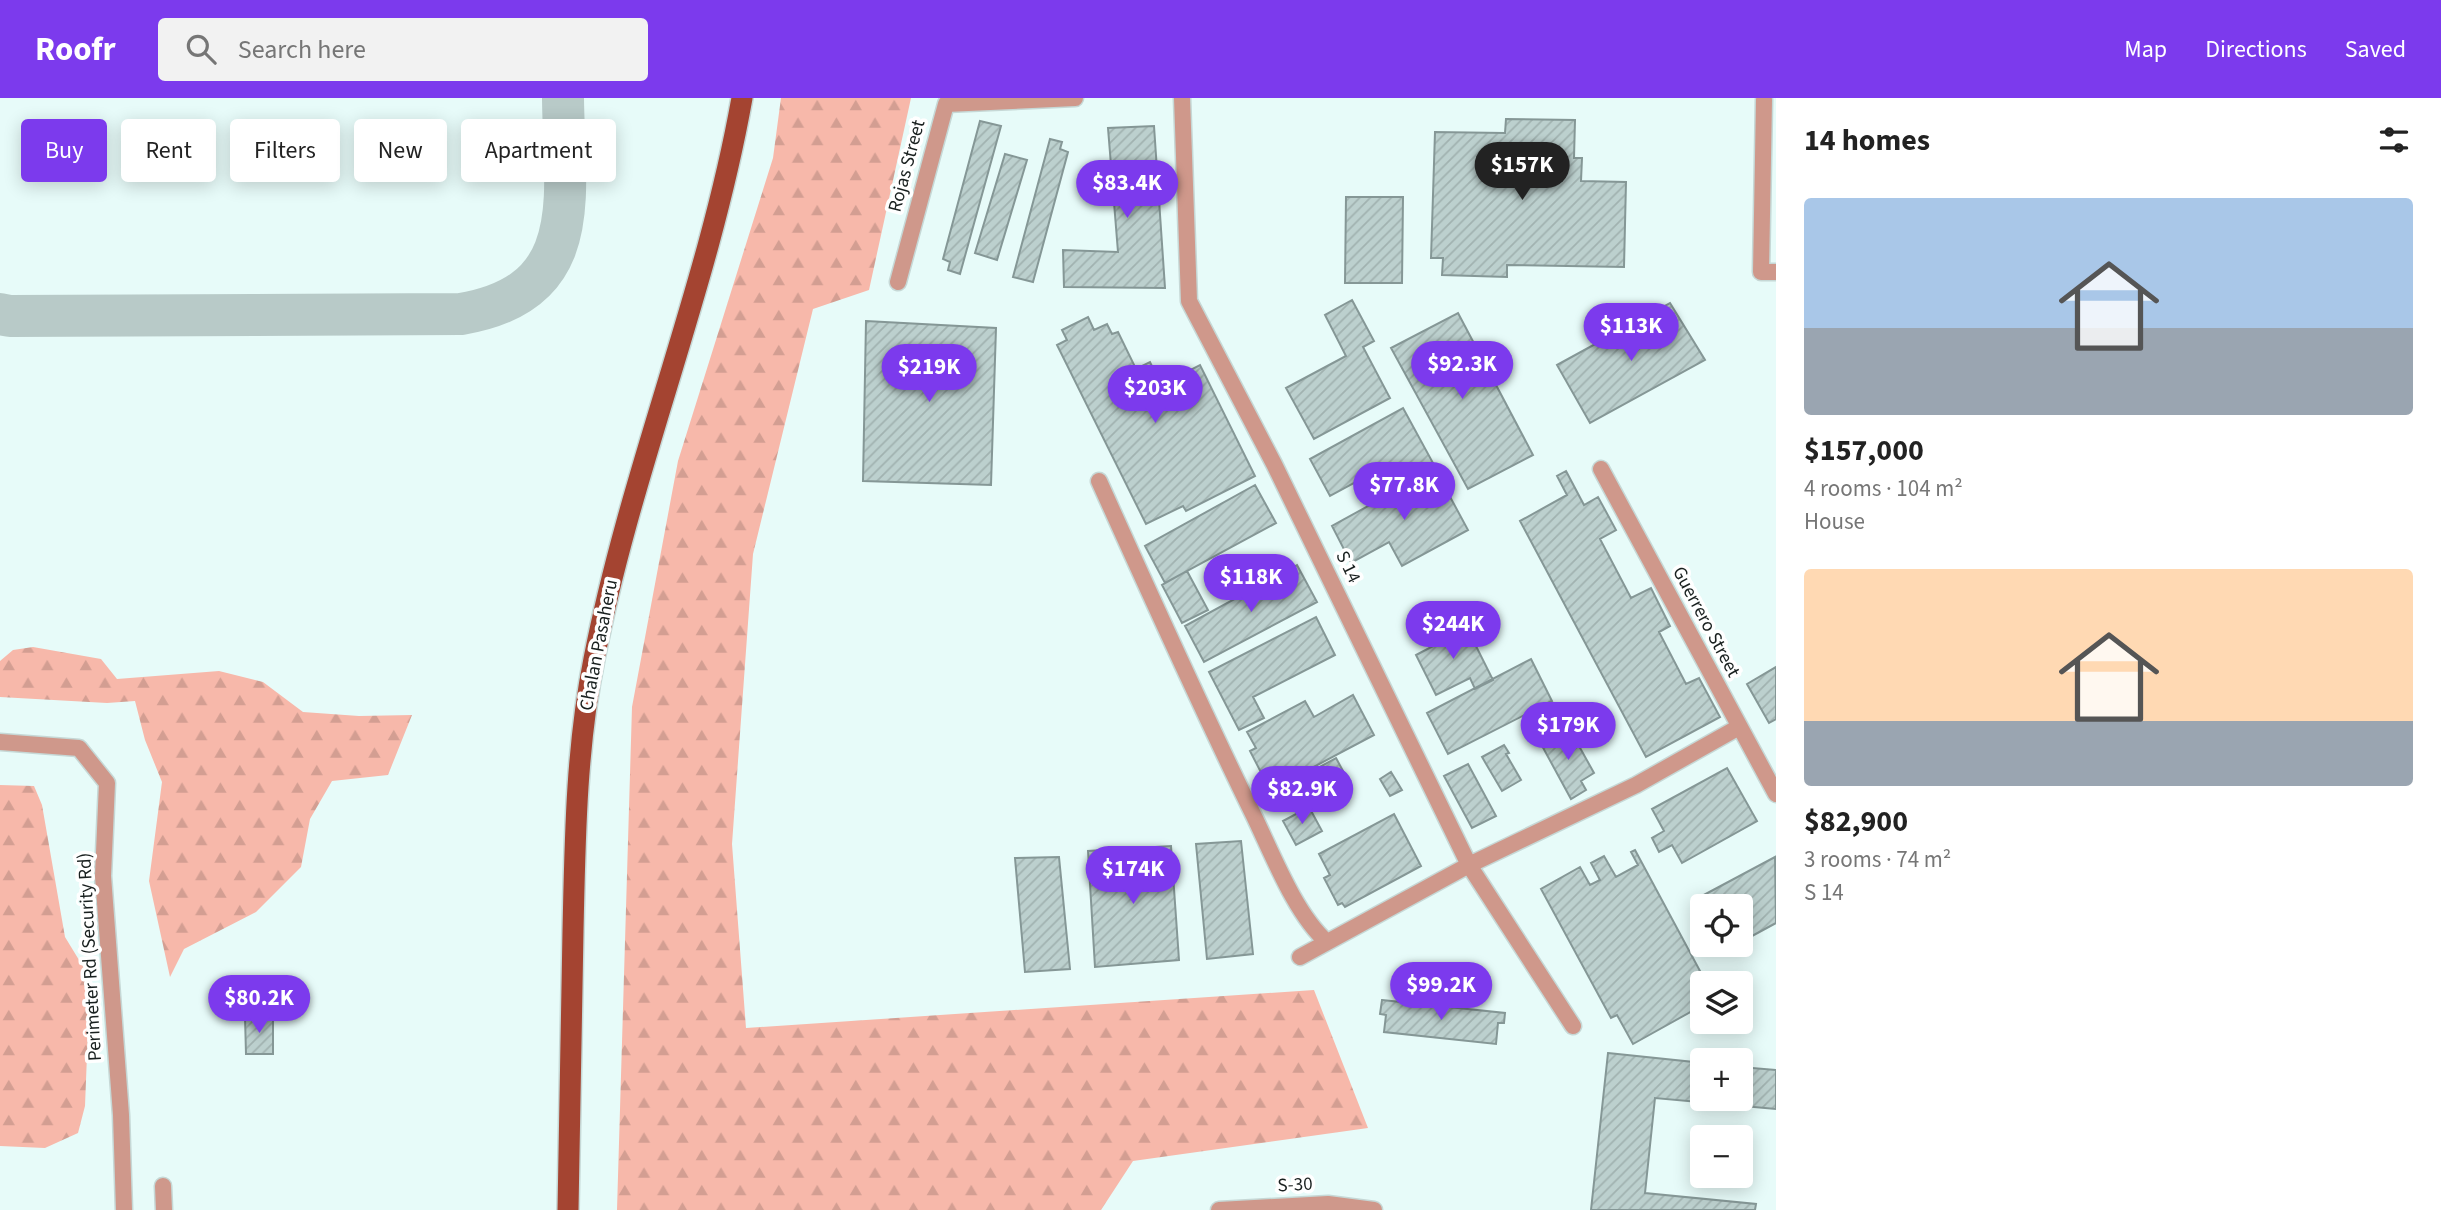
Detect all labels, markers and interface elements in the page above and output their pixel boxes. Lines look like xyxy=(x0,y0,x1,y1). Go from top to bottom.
search box xyxy=(158,18,648,81)
text: Roofr xyxy=(35,26,116,73)
icon: search xyxy=(182,30,220,68)
text: Search here xyxy=(238,31,366,68)
text: Map xyxy=(2124,32,2167,67)
text: Directions xyxy=(2205,32,2307,67)
text: Saved xyxy=(2345,32,2406,67)
street label: Rojas Street xyxy=(882,116,932,215)
chip: Buy xyxy=(21,119,107,182)
chip: Rent xyxy=(121,119,216,182)
chip: Filters xyxy=(230,119,340,182)
chip: New xyxy=(354,119,447,182)
chip: Apartment xyxy=(461,119,616,182)
text: 14 homes xyxy=(1804,119,1930,162)
icon: filters xyxy=(2375,121,2413,159)
pin: $157K xyxy=(1473,142,1571,202)
text: $157K xyxy=(1491,148,1553,181)
pin: $83.4K xyxy=(1070,160,1184,220)
text: $83.4K xyxy=(1092,166,1162,199)
icon: home xyxy=(2046,243,2172,369)
pin: $113K xyxy=(1582,303,1680,363)
text: $113K xyxy=(1600,309,1662,342)
pin: $92.3K xyxy=(1405,342,1519,401)
pin: $219K xyxy=(880,344,978,404)
text: $92.3K xyxy=(1427,347,1497,380)
text: $219K xyxy=(898,350,960,383)
pin: $203K xyxy=(1106,366,1204,425)
text: $203K xyxy=(1124,371,1186,404)
text: $157,000 xyxy=(1804,429,1924,472)
pin: $77.8K xyxy=(1347,462,1461,522)
text: $77.8K xyxy=(1369,468,1439,501)
text: 4 rooms · 104 m² xyxy=(1804,472,1963,505)
text: House xyxy=(1804,505,1865,538)
street label: S 14 xyxy=(1329,546,1367,588)
pin: $118K xyxy=(1202,554,1300,614)
text: $118K xyxy=(1220,560,1282,593)
street label: Guerrero Street xyxy=(1665,562,1747,683)
street label: Chalan Pasaheru xyxy=(573,577,625,713)
pin: $244K xyxy=(1404,602,1502,661)
text: $244K xyxy=(1422,607,1484,640)
icon: home xyxy=(2046,614,2172,740)
pin: $179K xyxy=(1519,702,1617,762)
text: $179K xyxy=(1537,708,1599,741)
pin: $82.9K xyxy=(1245,766,1359,826)
text: $82.9K xyxy=(1267,772,1337,805)
text: $82,900 xyxy=(1804,800,1908,843)
text: 3 rooms · 74 m² xyxy=(1804,843,1951,876)
pin: $174K xyxy=(1084,846,1182,906)
street label: Perimeter Rd (Security Rd) xyxy=(71,852,109,1062)
text: $174K xyxy=(1102,852,1164,885)
text: S 14 xyxy=(1804,876,1844,909)
map controls xyxy=(1690,894,1753,1188)
button: locate xyxy=(1690,894,1753,957)
pin: $99.2K xyxy=(1384,962,1498,1022)
text: $99.2K xyxy=(1406,968,1476,1001)
button: layers xyxy=(1690,971,1753,1034)
pin: $80.2K xyxy=(202,976,316,1035)
text: $80.2K xyxy=(224,981,294,1014)
button: + xyxy=(1690,1048,1753,1111)
button: − xyxy=(1690,1125,1753,1188)
street label: S-30 xyxy=(1277,1171,1313,1199)

